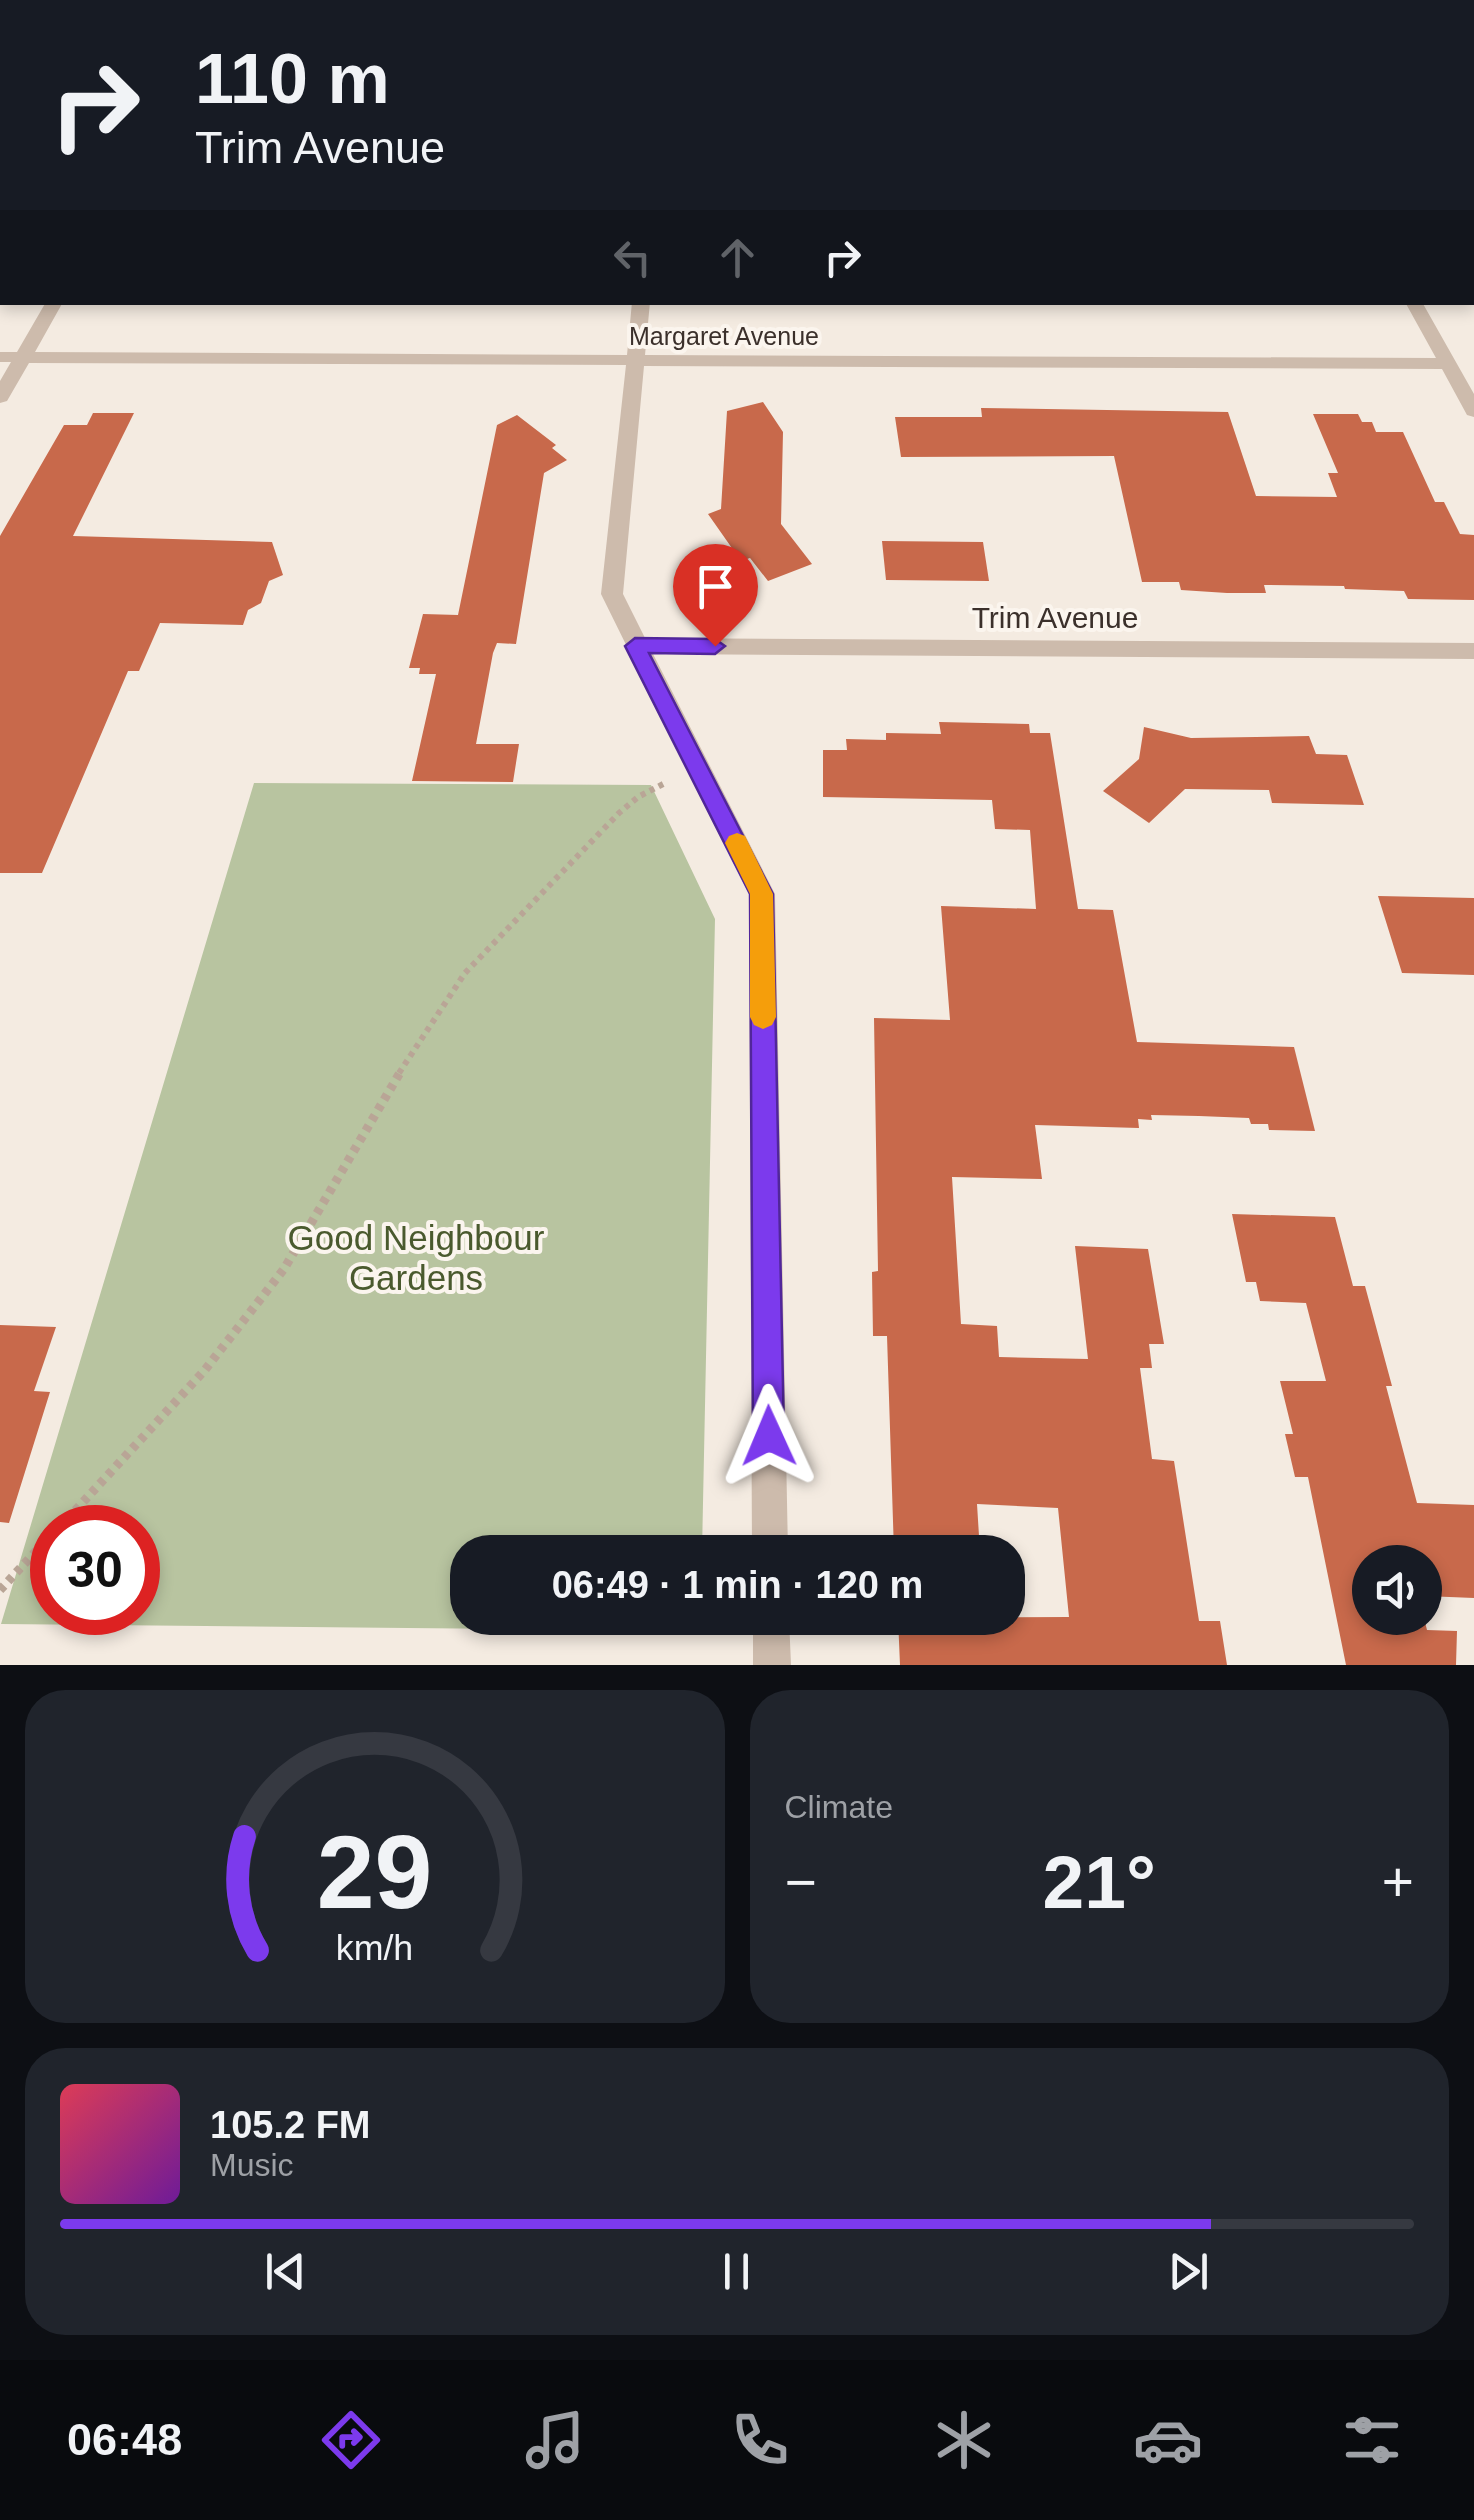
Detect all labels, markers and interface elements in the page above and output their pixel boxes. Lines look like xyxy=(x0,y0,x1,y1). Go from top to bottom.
icon: right xyxy=(30,40,160,170)
text: 110 m xyxy=(195,40,390,118)
text: Trim Avenue xyxy=(195,122,445,173)
icon: left xyxy=(605,230,660,285)
icon: ahead xyxy=(710,230,765,285)
icon: right xyxy=(815,230,870,285)
street label: Margaret Avenue xyxy=(629,322,819,350)
pin xyxy=(673,544,758,647)
icon: arrive xyxy=(688,559,743,614)
street label: Trim Avenue xyxy=(972,601,1138,634)
park label: Good Neighbour Gardens xyxy=(288,1218,545,1297)
position arrow xyxy=(717,1384,821,1488)
speed limit sign: 30 xyxy=(30,1505,160,1635)
map controls xyxy=(1352,1545,1442,1635)
button: sound xyxy=(1352,1545,1442,1635)
text: 06:49 · 1 min · 120 m xyxy=(552,1564,923,1606)
text: Climate xyxy=(785,1789,893,1825)
text: 29 xyxy=(317,1814,433,1930)
text: 21° xyxy=(1043,1840,1156,1924)
text: − xyxy=(785,1851,817,1913)
text: + xyxy=(1382,1851,1414,1913)
text: km/h xyxy=(336,1928,413,1968)
text: 105.2 FM xyxy=(210,2104,371,2146)
text: Music xyxy=(210,2147,294,2183)
icon: previous xyxy=(258,2244,313,2299)
icon: pause xyxy=(709,2244,764,2299)
icon: next xyxy=(1161,2244,1216,2299)
icon: directions xyxy=(316,2405,386,2475)
icon: music xyxy=(520,2405,590,2475)
icon: phone xyxy=(725,2405,795,2475)
icon: climate xyxy=(929,2405,999,2475)
icon: car xyxy=(1133,2405,1203,2475)
icon: filters xyxy=(1337,2405,1407,2475)
text: 06:48 xyxy=(67,2414,182,2465)

